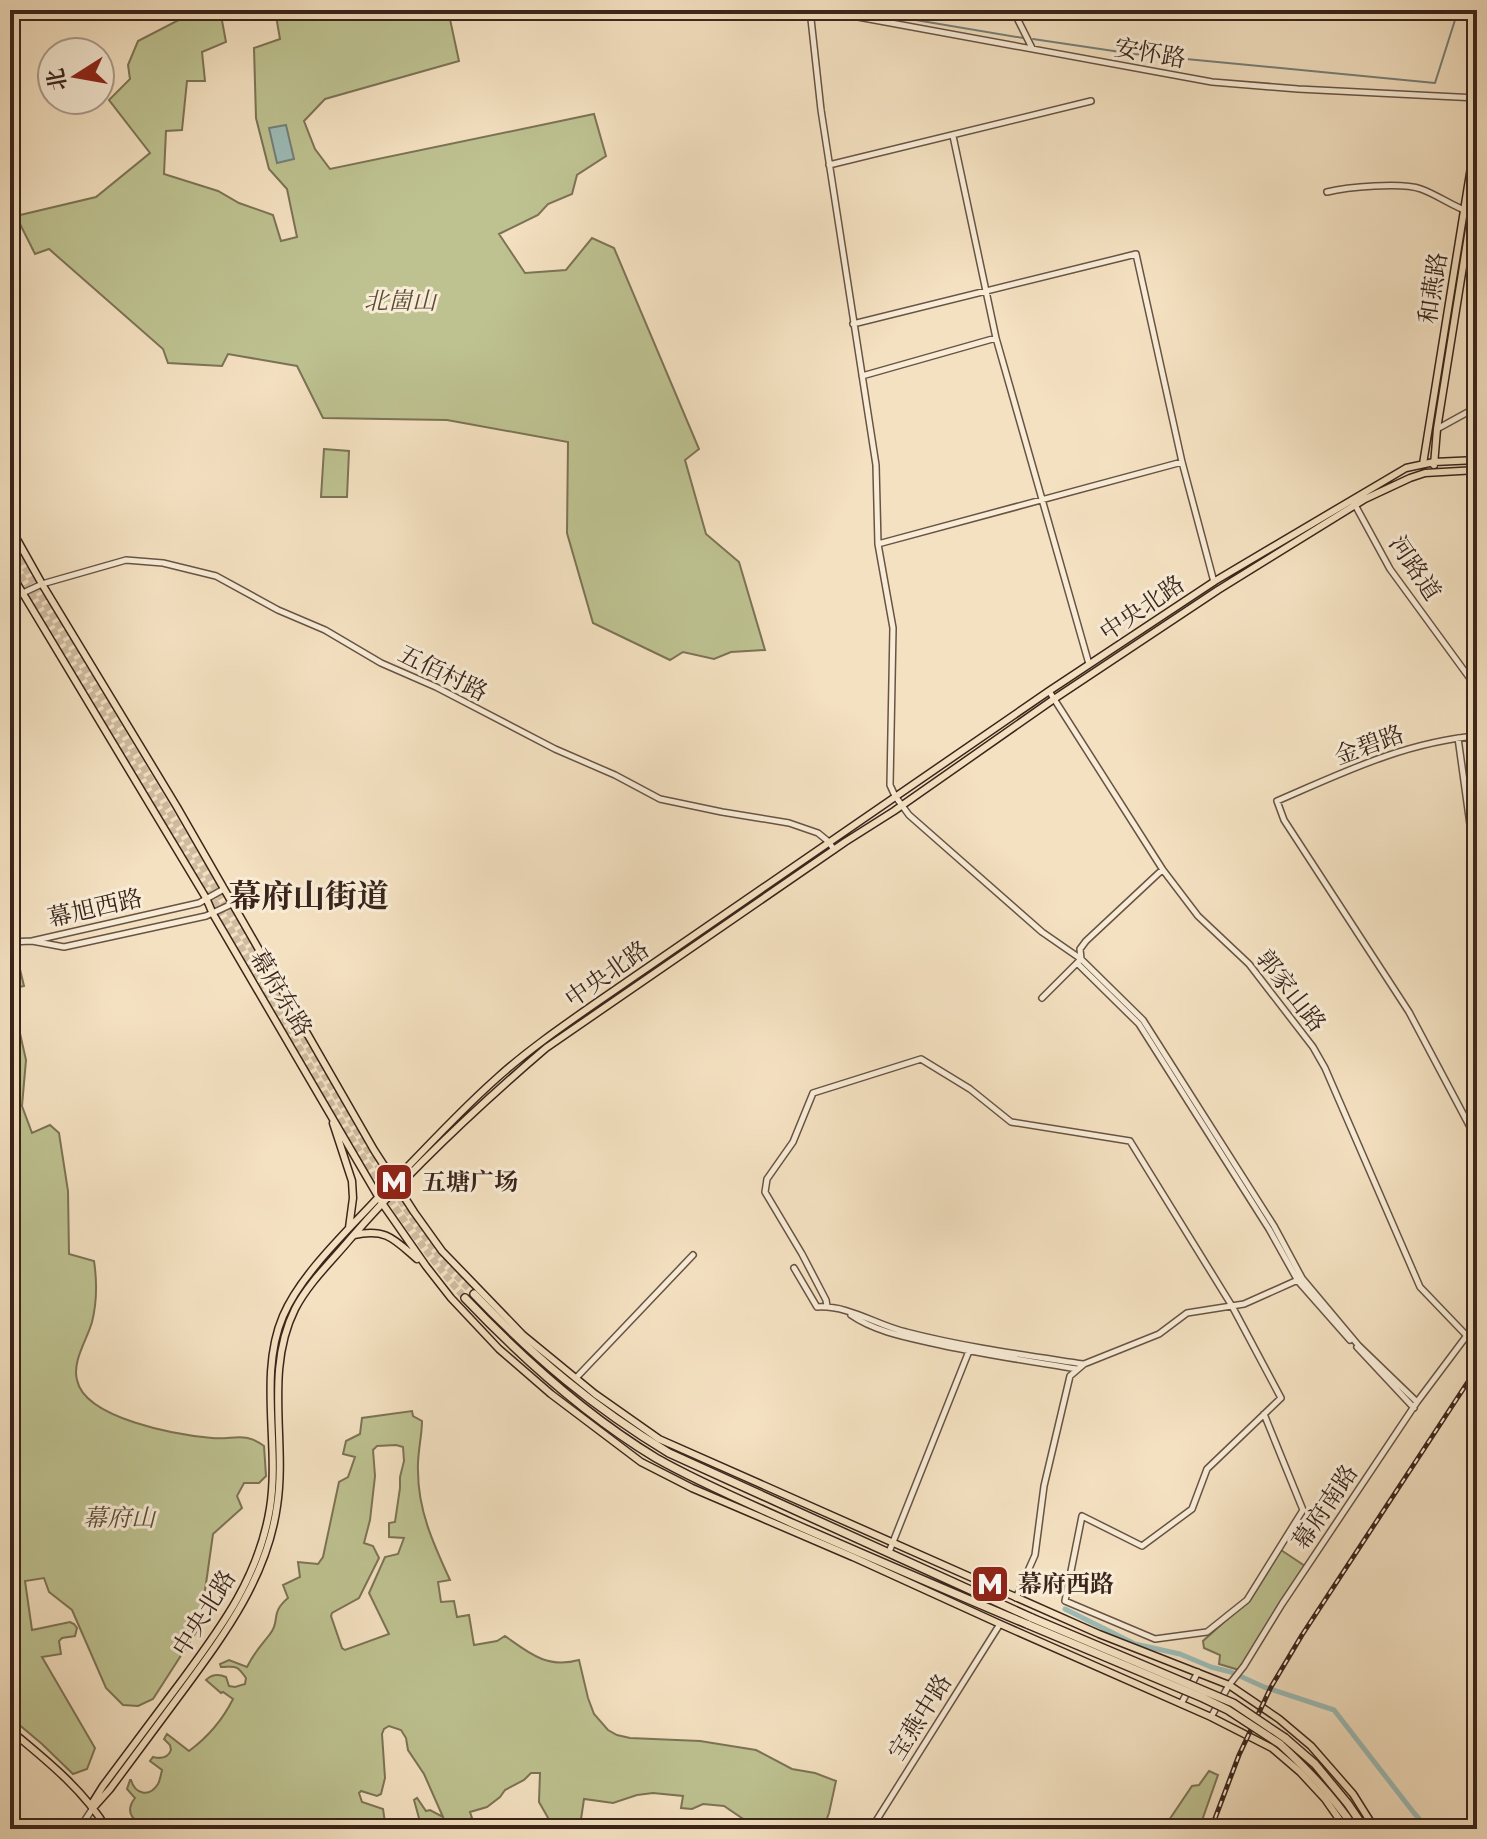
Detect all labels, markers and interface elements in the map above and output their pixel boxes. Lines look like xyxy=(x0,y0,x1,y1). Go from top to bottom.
street label: 安怀路 xyxy=(1112,33,1188,75)
north arrow xyxy=(36,36,116,116)
text: 北 xyxy=(42,66,73,93)
street label: 和燕路 xyxy=(1414,250,1454,326)
park label: 北崮山 xyxy=(364,287,438,317)
street label: 河路道 xyxy=(1382,530,1447,607)
street label: 中央北路 xyxy=(1094,570,1191,648)
street label: 五佰村路 xyxy=(393,639,492,708)
street label: 金碧路 xyxy=(1330,720,1408,772)
district label: 幕府山街道 xyxy=(229,878,389,918)
street label: 幕旭西路 xyxy=(45,884,145,934)
street label: 中央北路 xyxy=(560,935,655,1015)
street label: 幕府东路 xyxy=(243,945,318,1042)
street label: 郭家山路 xyxy=(1249,945,1332,1039)
metro station icon: 五塘广场 xyxy=(373,1161,415,1203)
place label: 五塘广场 xyxy=(422,1168,518,1198)
street label: 幕府南路 xyxy=(1287,1459,1365,1556)
park label: 幕府山 xyxy=(83,1504,157,1534)
metro station icon: 幕府西路 xyxy=(969,1563,1011,1605)
street label: 中央北路 xyxy=(167,1565,243,1662)
place label: 幕府西路 xyxy=(1018,1570,1114,1600)
street label: 宝燕中路 xyxy=(883,1669,959,1766)

